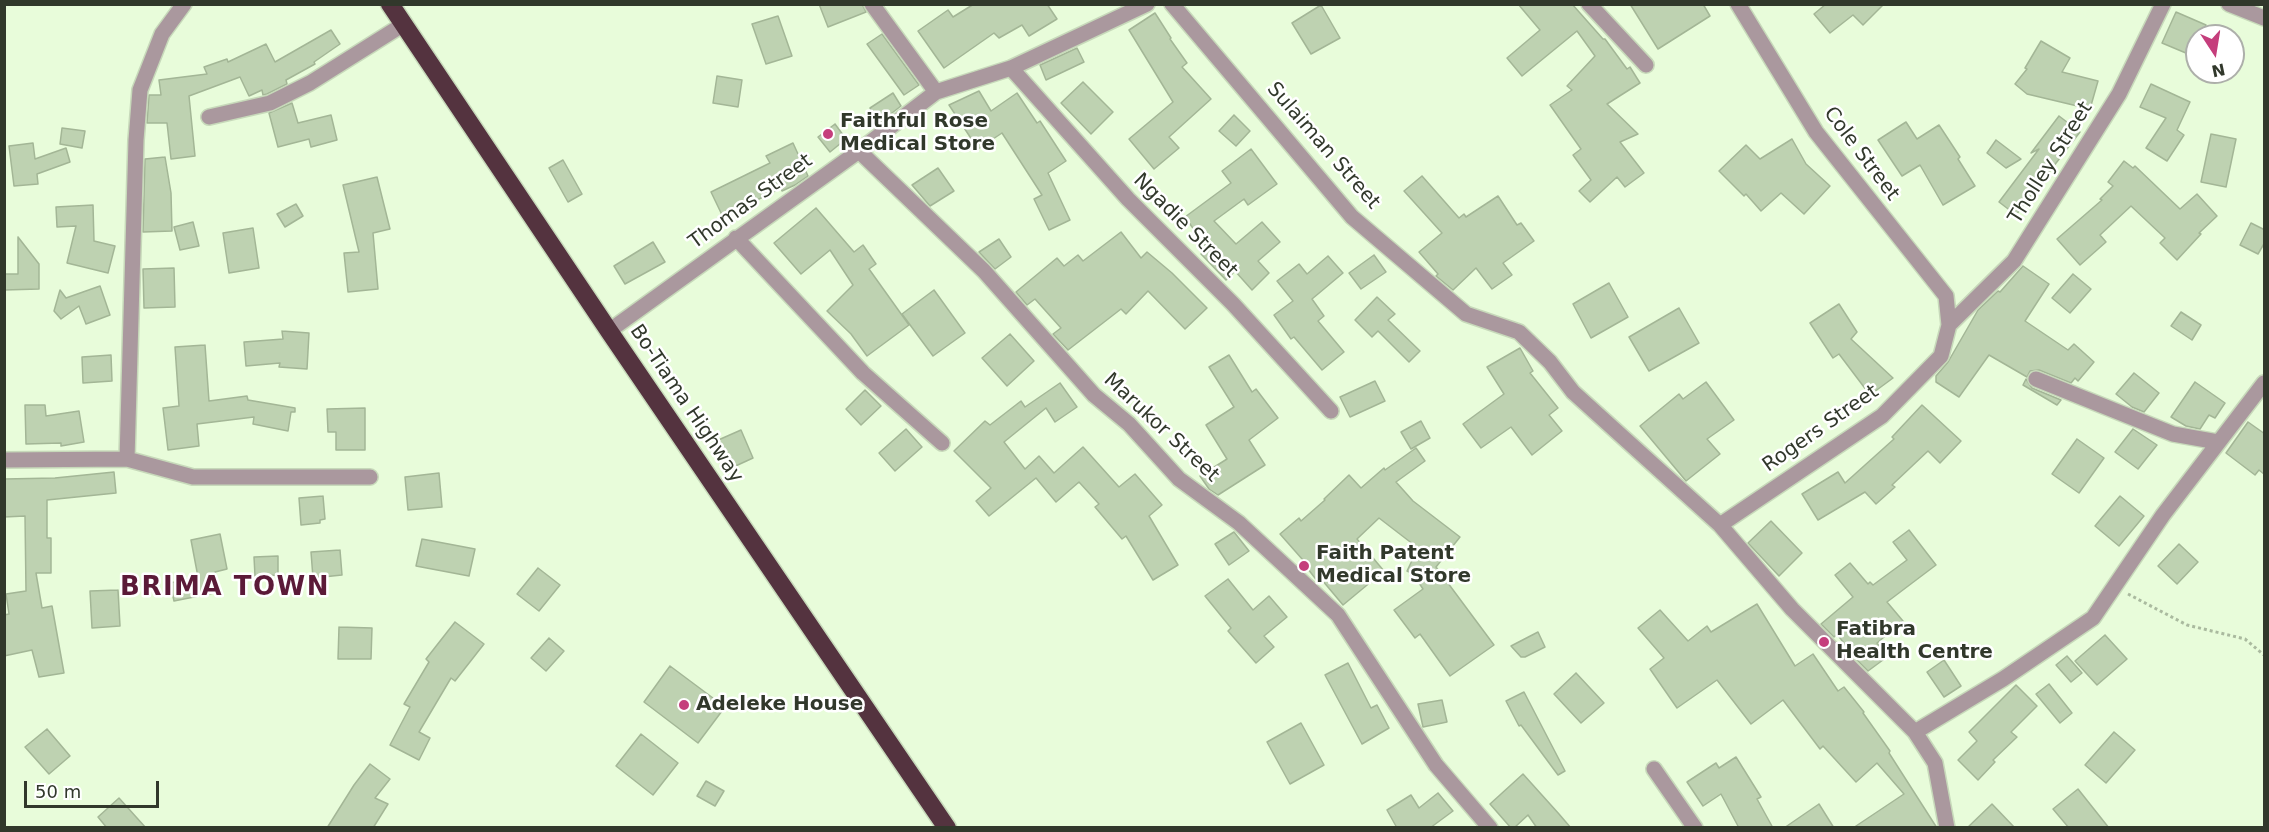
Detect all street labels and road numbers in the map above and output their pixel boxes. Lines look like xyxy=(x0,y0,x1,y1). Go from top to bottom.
street label: Sulaiman Street xyxy=(1261,78,1385,214)
street label: Tholley Street xyxy=(2004,97,2098,229)
street label: Cole Street xyxy=(1818,102,1904,206)
street label: Thomas Street xyxy=(685,149,817,255)
street label: Ngadie Street xyxy=(1128,169,1242,283)
street label: Bo-Tiama Highway xyxy=(624,320,748,488)
street label: Marukor Street xyxy=(1098,368,1224,488)
street label: Rogers Street xyxy=(1758,380,1884,478)

